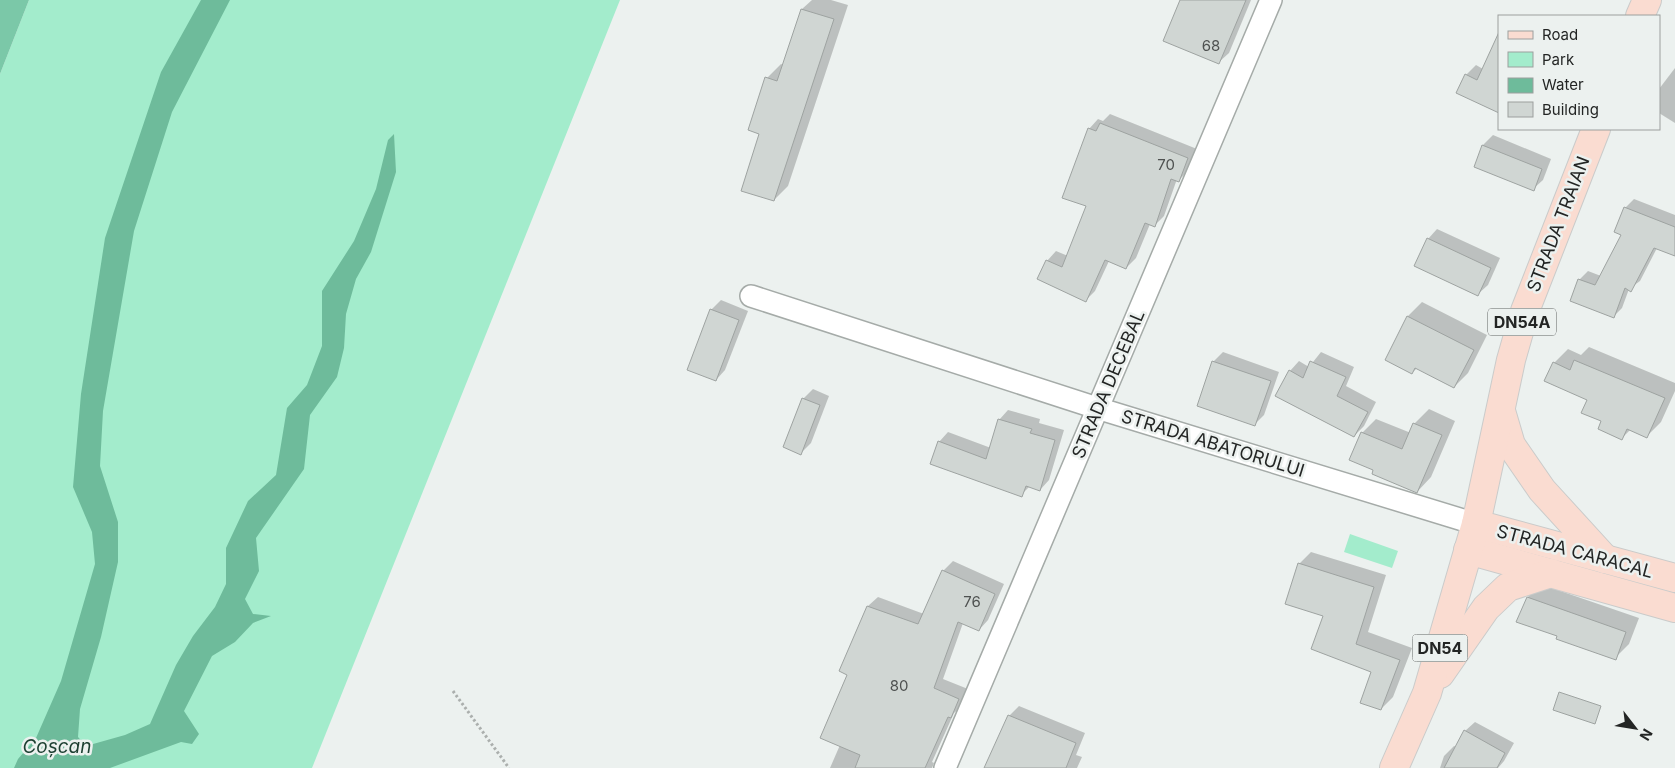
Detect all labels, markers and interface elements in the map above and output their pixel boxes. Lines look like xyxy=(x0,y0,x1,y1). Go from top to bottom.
legend xyxy=(1498,15,1660,130)
text: Road xyxy=(1542,25,1578,44)
house number: 68 xyxy=(1202,36,1220,55)
text: Park xyxy=(1542,50,1575,69)
text: Water xyxy=(1542,75,1584,94)
text: Building xyxy=(1542,100,1599,119)
street label: STRADA TRAIAN xyxy=(1522,153,1594,295)
house number: 70 xyxy=(1157,155,1175,174)
street label: STRADA DECEBAL xyxy=(1067,307,1149,461)
road number: DN54A xyxy=(1488,308,1556,336)
street label: STRADA ABATORULUI xyxy=(1119,405,1307,481)
street label: STRADA CARACAL xyxy=(1495,520,1655,582)
house number: 76 xyxy=(963,592,981,611)
road number: DN54 xyxy=(1412,634,1468,661)
house number: 80 xyxy=(890,676,908,695)
north arrow xyxy=(1610,703,1660,753)
text: N xyxy=(1637,726,1657,744)
water label: Coșcan xyxy=(22,735,92,758)

